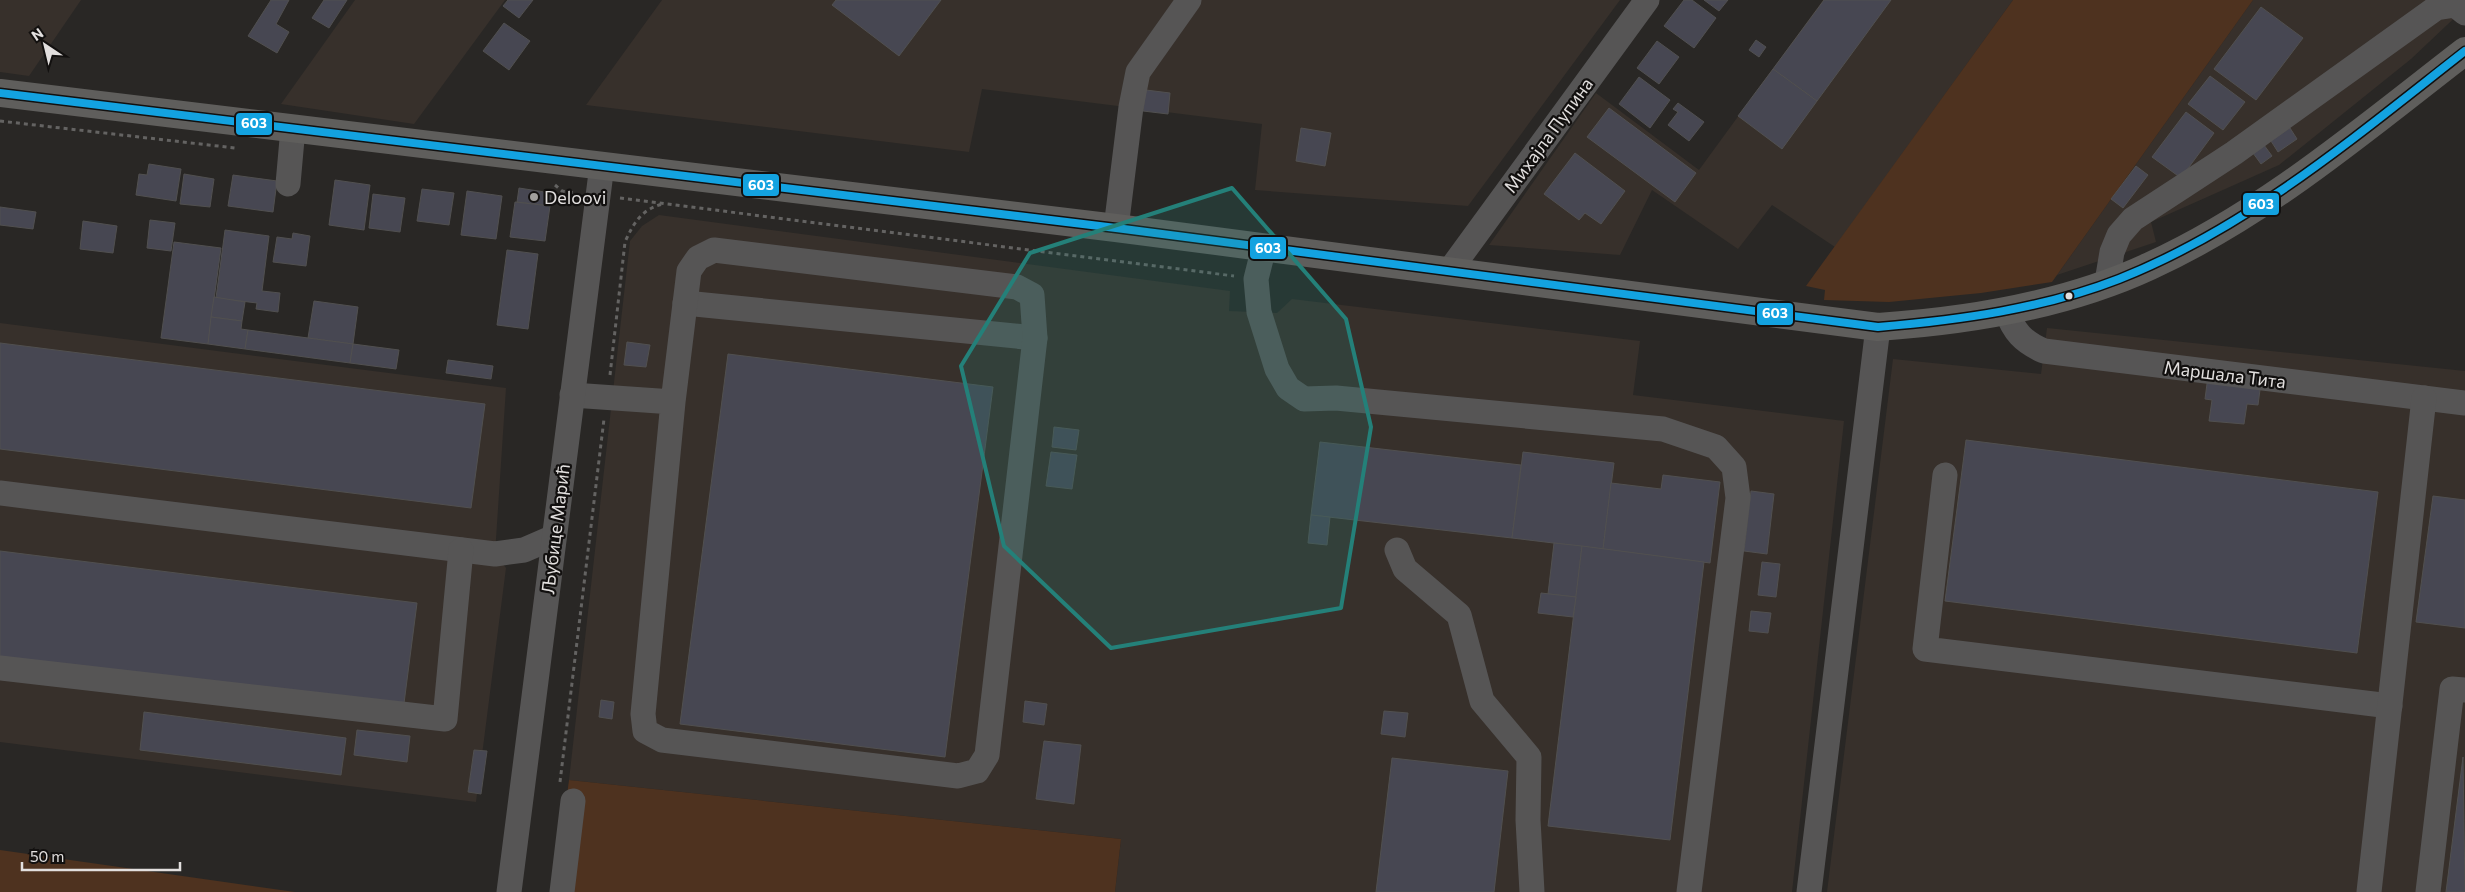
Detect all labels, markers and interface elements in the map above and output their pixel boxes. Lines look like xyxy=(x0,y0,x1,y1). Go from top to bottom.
north arrow xyxy=(20,20,70,70)
text: N xyxy=(28,24,46,44)
street label: Михајла Пупина xyxy=(1499,73,1597,197)
line badge: 603 xyxy=(235,112,273,136)
text: 603 xyxy=(241,114,267,131)
line badge: 603 xyxy=(742,173,780,197)
text: 603 xyxy=(748,176,774,193)
place label: Deloovi xyxy=(544,186,606,208)
marker: Deloovi xyxy=(528,191,540,203)
line badge: 603 xyxy=(2242,192,2280,216)
text: 603 xyxy=(2248,195,2274,212)
line badge: 603 xyxy=(1249,236,1287,260)
text: 603 xyxy=(1255,239,1281,256)
unlabelled marker xyxy=(2064,291,2074,301)
line badge: 603 xyxy=(1756,302,1794,326)
text: 603 xyxy=(1762,304,1788,321)
street label: Маршала Тита xyxy=(2163,356,2287,392)
street label: Љубице Марић xyxy=(536,463,574,595)
scale bar xyxy=(22,840,180,872)
text: 50 m xyxy=(30,847,64,865)

